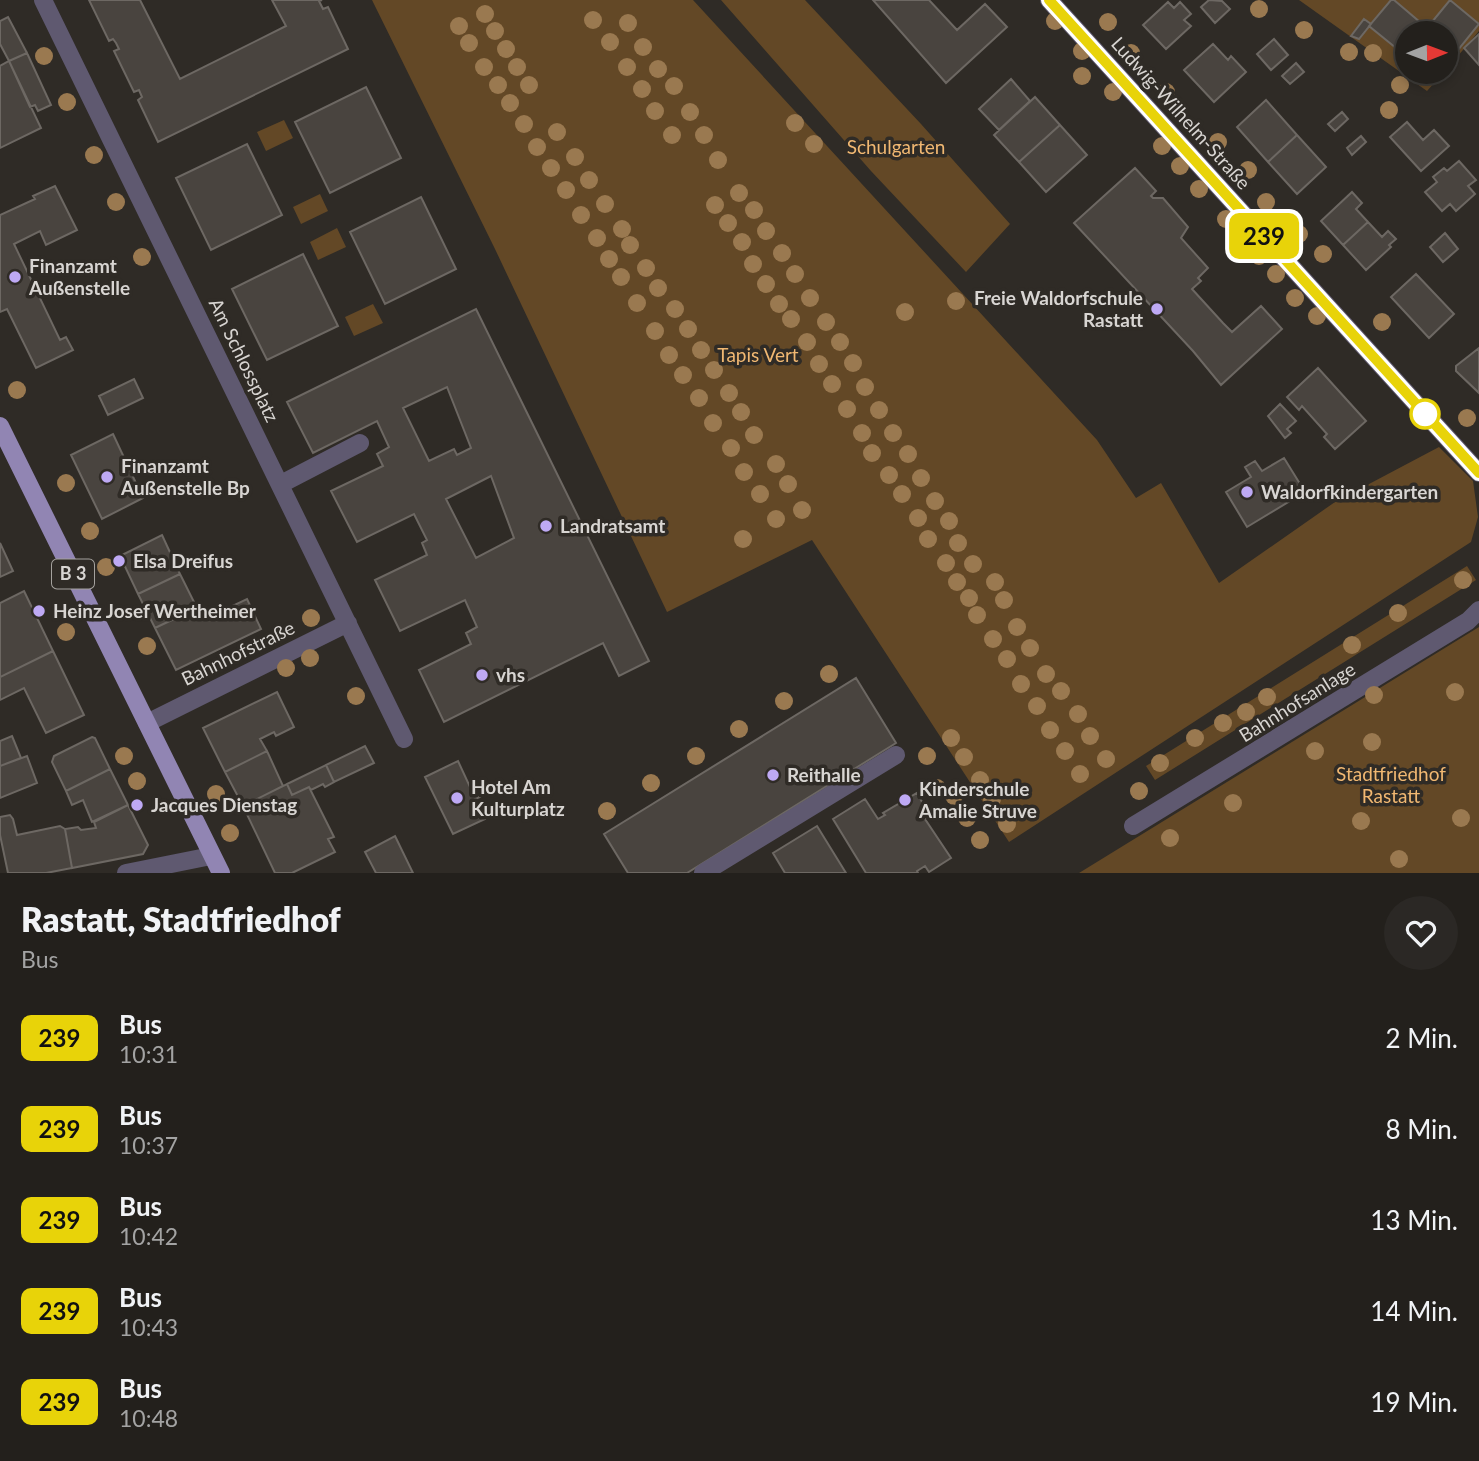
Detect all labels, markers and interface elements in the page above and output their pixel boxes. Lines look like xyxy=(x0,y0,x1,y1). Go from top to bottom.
north arrow xyxy=(1395,21,1458,84)
map controls xyxy=(1395,21,1458,84)
street label: Ludwig-Wilhelm-Straße xyxy=(1107,32,1256,194)
park label: Schulgarten xyxy=(847,135,945,158)
line badge: 239 xyxy=(1224,213,1304,259)
text: 239 xyxy=(1243,221,1285,250)
place label: Finanzamt Außenstelle xyxy=(28,254,130,299)
marker: Finanzamt Außenstelle xyxy=(7,269,23,285)
place label: Freie Waldorfschule Rastatt xyxy=(974,286,1144,331)
street label: Am Schlossplatz xyxy=(205,294,284,425)
marker: Freie Waldorfschule Rastatt xyxy=(1149,301,1165,317)
park label: Tapis Vert xyxy=(717,343,799,366)
unlabelled marker xyxy=(1410,399,1440,429)
place label: Finanzamt Außenstelle Bp xyxy=(120,454,250,499)
marker: Finanzamt Außenstelle Bp xyxy=(99,469,115,485)
place label: Waldorfkindergarten xyxy=(1261,480,1438,503)
marker: Waldorfkindergarten xyxy=(1239,484,1255,500)
place label: Landratsamt xyxy=(560,514,665,537)
marker: Landratsamt xyxy=(538,518,554,534)
place label: Elsa Dreifus xyxy=(133,549,233,572)
marker: Elsa Dreifus xyxy=(111,553,127,569)
road number: B 3 xyxy=(52,560,94,588)
place label: Heinz Josef Wertheimer xyxy=(53,599,257,622)
marker: Heinz Josef Wertheimer xyxy=(31,603,47,619)
street label: Bahnhofstraße xyxy=(178,615,298,690)
street label: Bahnhofsanlage xyxy=(1234,657,1359,746)
place label: vhs xyxy=(496,663,525,686)
marker: vhs xyxy=(474,667,490,683)
park label: Stadtfriedhof Rastatt xyxy=(1336,762,1446,807)
place label: Reithalle xyxy=(787,763,861,786)
marker: Reithalle xyxy=(765,767,781,783)
place label: Hotel Am Kulturplatz xyxy=(471,775,565,820)
place label: Kinderschule Amalie Struve xyxy=(918,777,1037,822)
marker: Hotel Am Kulturplatz xyxy=(449,790,465,806)
marker: Kinderschule Amalie Struve xyxy=(897,792,913,808)
place label: Jacques Dienstag xyxy=(151,793,297,816)
marker: Jacques Dienstag xyxy=(129,797,145,813)
button: heart xyxy=(1384,896,1458,970)
text: Rastatt, Stadtfriedhof xyxy=(21,899,341,939)
text: Bus xyxy=(21,945,58,973)
text: Bus xyxy=(119,1008,162,1040)
text: 2 Min. xyxy=(1385,1022,1458,1054)
text: 239 xyxy=(39,1023,80,1052)
text: 10:31 xyxy=(119,1040,178,1068)
text: Bus xyxy=(119,1099,162,1131)
text: 8 Min. xyxy=(1385,1113,1458,1145)
text: 239 xyxy=(39,1114,80,1143)
text: 10:37 xyxy=(119,1131,178,1159)
text: Bus xyxy=(119,1190,162,1222)
text: 13 Min. xyxy=(1370,1204,1458,1236)
text: 239 xyxy=(39,1205,80,1234)
text: 10:42 xyxy=(119,1222,178,1250)
text: Bus xyxy=(119,1281,162,1313)
text: 14 Min. xyxy=(1370,1295,1458,1327)
text: 239 xyxy=(39,1296,80,1325)
text: 10:43 xyxy=(119,1313,178,1341)
text: Bus xyxy=(119,1372,162,1404)
text: 19 Min. xyxy=(1370,1386,1458,1418)
text: 239 xyxy=(39,1387,80,1416)
text: 10:48 xyxy=(119,1404,178,1432)

